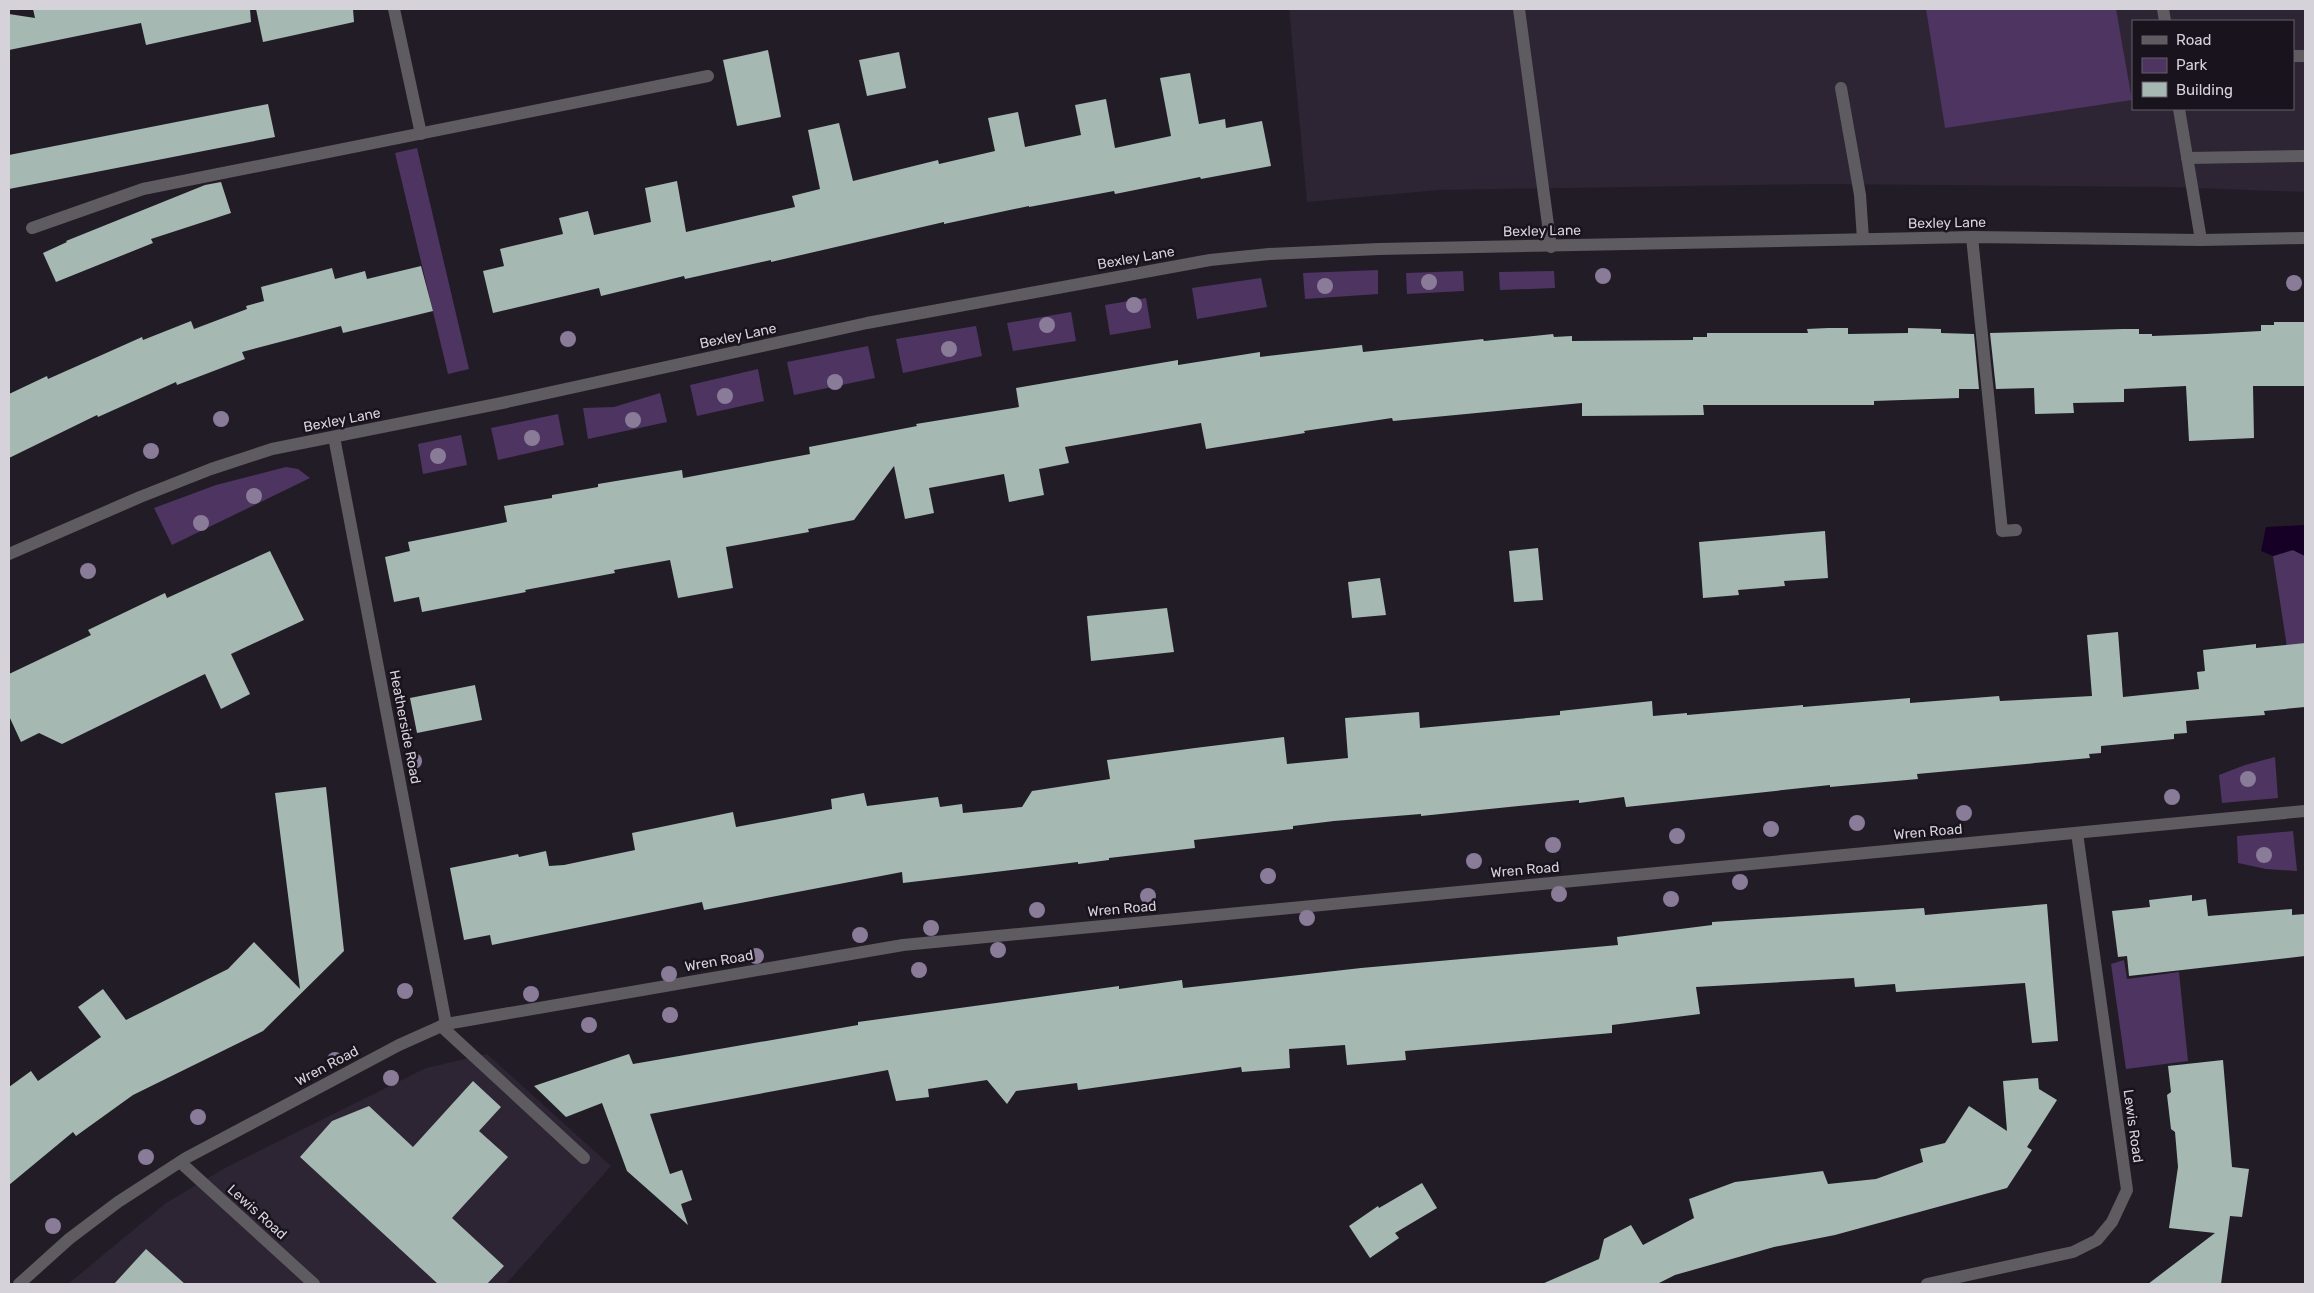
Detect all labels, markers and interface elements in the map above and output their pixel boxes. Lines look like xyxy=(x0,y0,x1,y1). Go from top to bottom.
legend xyxy=(2132,20,2294,110)
text: Road xyxy=(2176,31,2212,49)
text: Park xyxy=(2176,56,2207,74)
text: Building xyxy=(2176,81,2233,99)
street label: Bexley Lane xyxy=(1908,214,1986,232)
street label: Bexley Lane xyxy=(1503,222,1581,240)
street label: Bexley Lane xyxy=(1096,243,1176,273)
street label: Bexley Lane xyxy=(698,320,778,352)
street label: Bexley Lane xyxy=(302,404,382,436)
street label: Heatherside Road xyxy=(386,668,424,786)
street label: Wren Road xyxy=(1893,821,1963,843)
street label: Wren Road xyxy=(1490,859,1560,881)
street label: Wren Road xyxy=(1087,898,1157,920)
street label: Wren Road xyxy=(683,947,755,975)
street label: Wren Road xyxy=(292,1042,362,1090)
street label: Lewis Road xyxy=(2119,1088,2147,1164)
street label: Lewis Road xyxy=(224,1181,290,1243)

